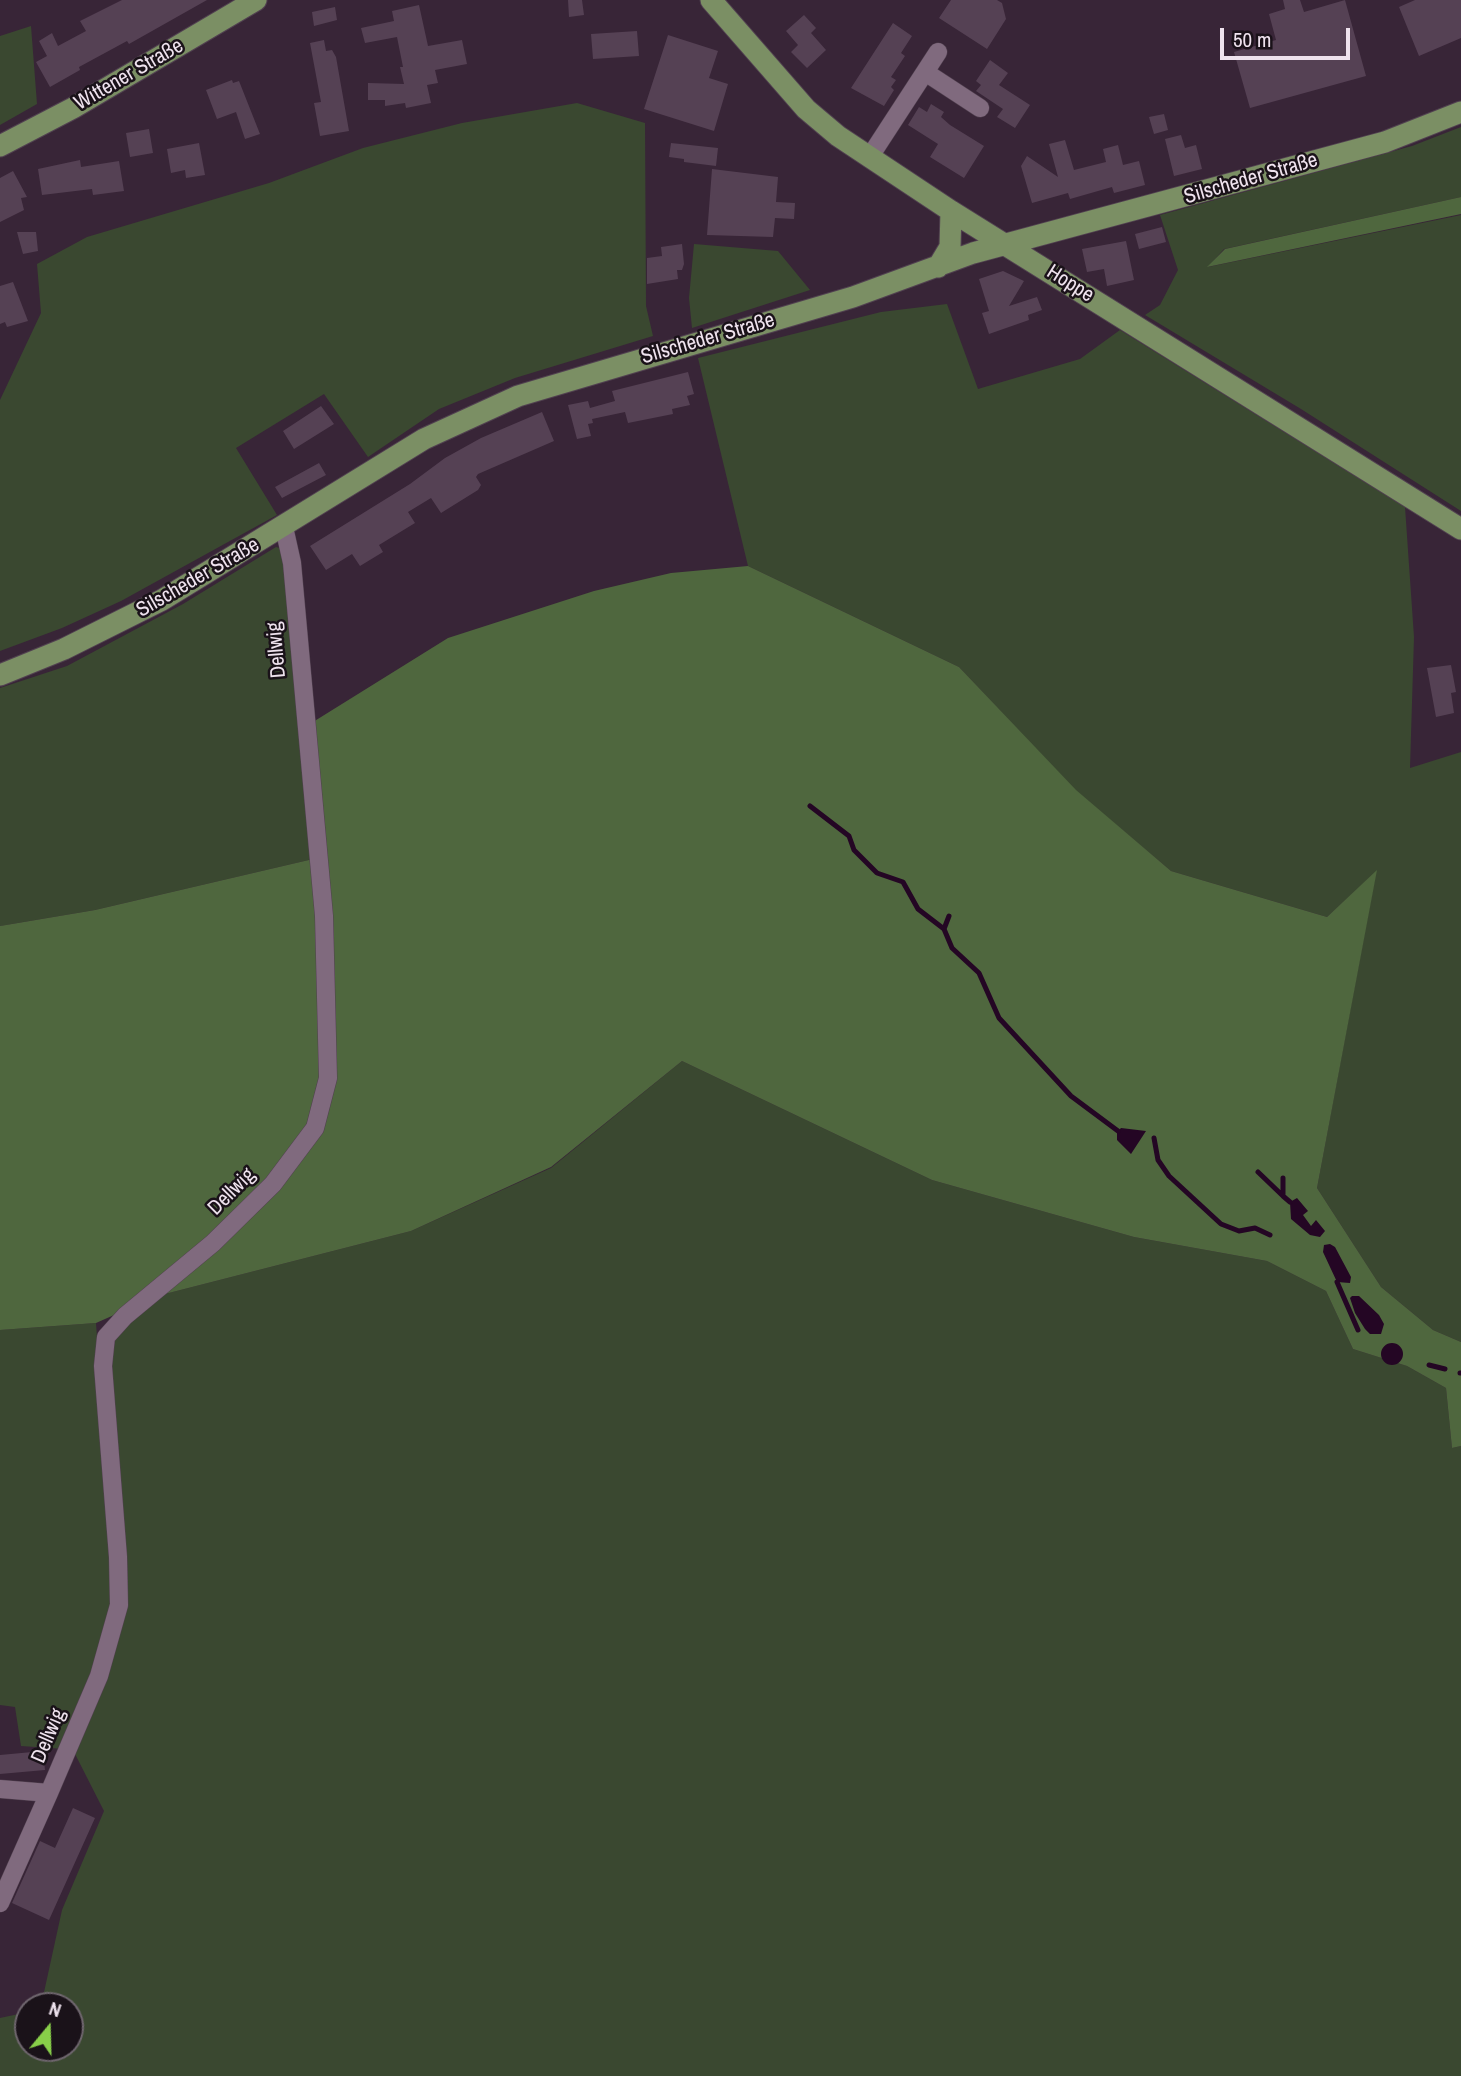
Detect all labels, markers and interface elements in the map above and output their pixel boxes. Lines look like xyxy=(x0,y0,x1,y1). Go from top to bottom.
scale bar xyxy=(1223,14,1352,58)
text: 50 m xyxy=(1233,25,1271,54)
street label: Wittener Straße xyxy=(70,34,188,116)
street label: Silscheder Straße xyxy=(1181,148,1321,210)
street label: Hoppe xyxy=(1042,260,1098,308)
street label: Silscheder Straße xyxy=(638,308,778,370)
street label: Silscheder Straße xyxy=(132,533,264,623)
street label: Dellwig xyxy=(262,621,292,679)
street label: Dellwig xyxy=(203,1163,261,1221)
street label: Dellwig xyxy=(26,1705,72,1767)
north arrow xyxy=(14,1992,84,2062)
text: N xyxy=(46,1995,65,2023)

